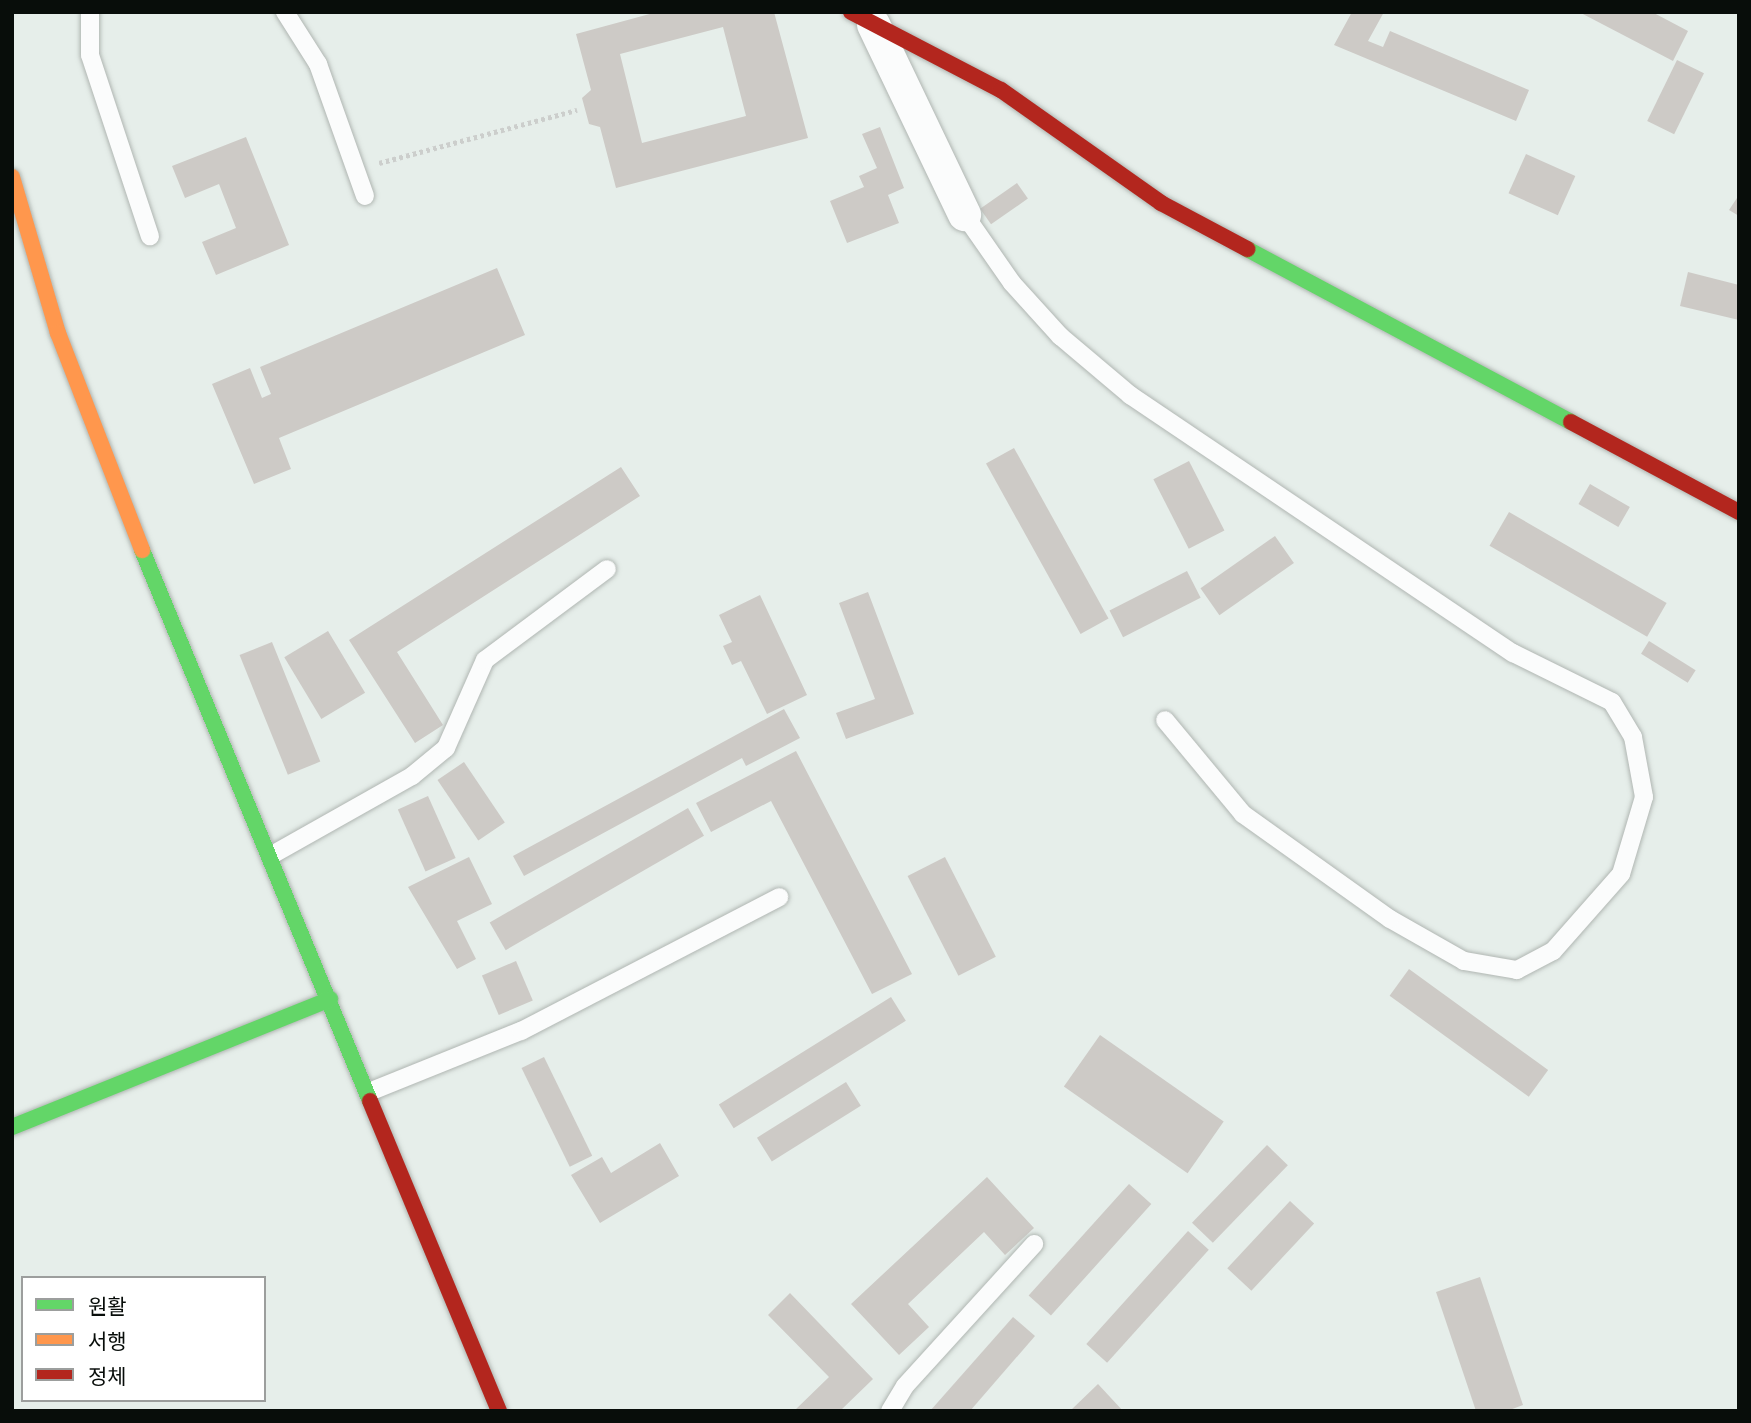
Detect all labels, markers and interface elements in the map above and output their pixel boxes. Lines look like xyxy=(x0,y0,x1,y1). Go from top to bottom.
legend xyxy=(21,1276,266,1402)
text: 원활 xyxy=(88,1294,127,1320)
text: 서행 xyxy=(88,1329,127,1355)
text: 정체 xyxy=(88,1364,127,1390)

